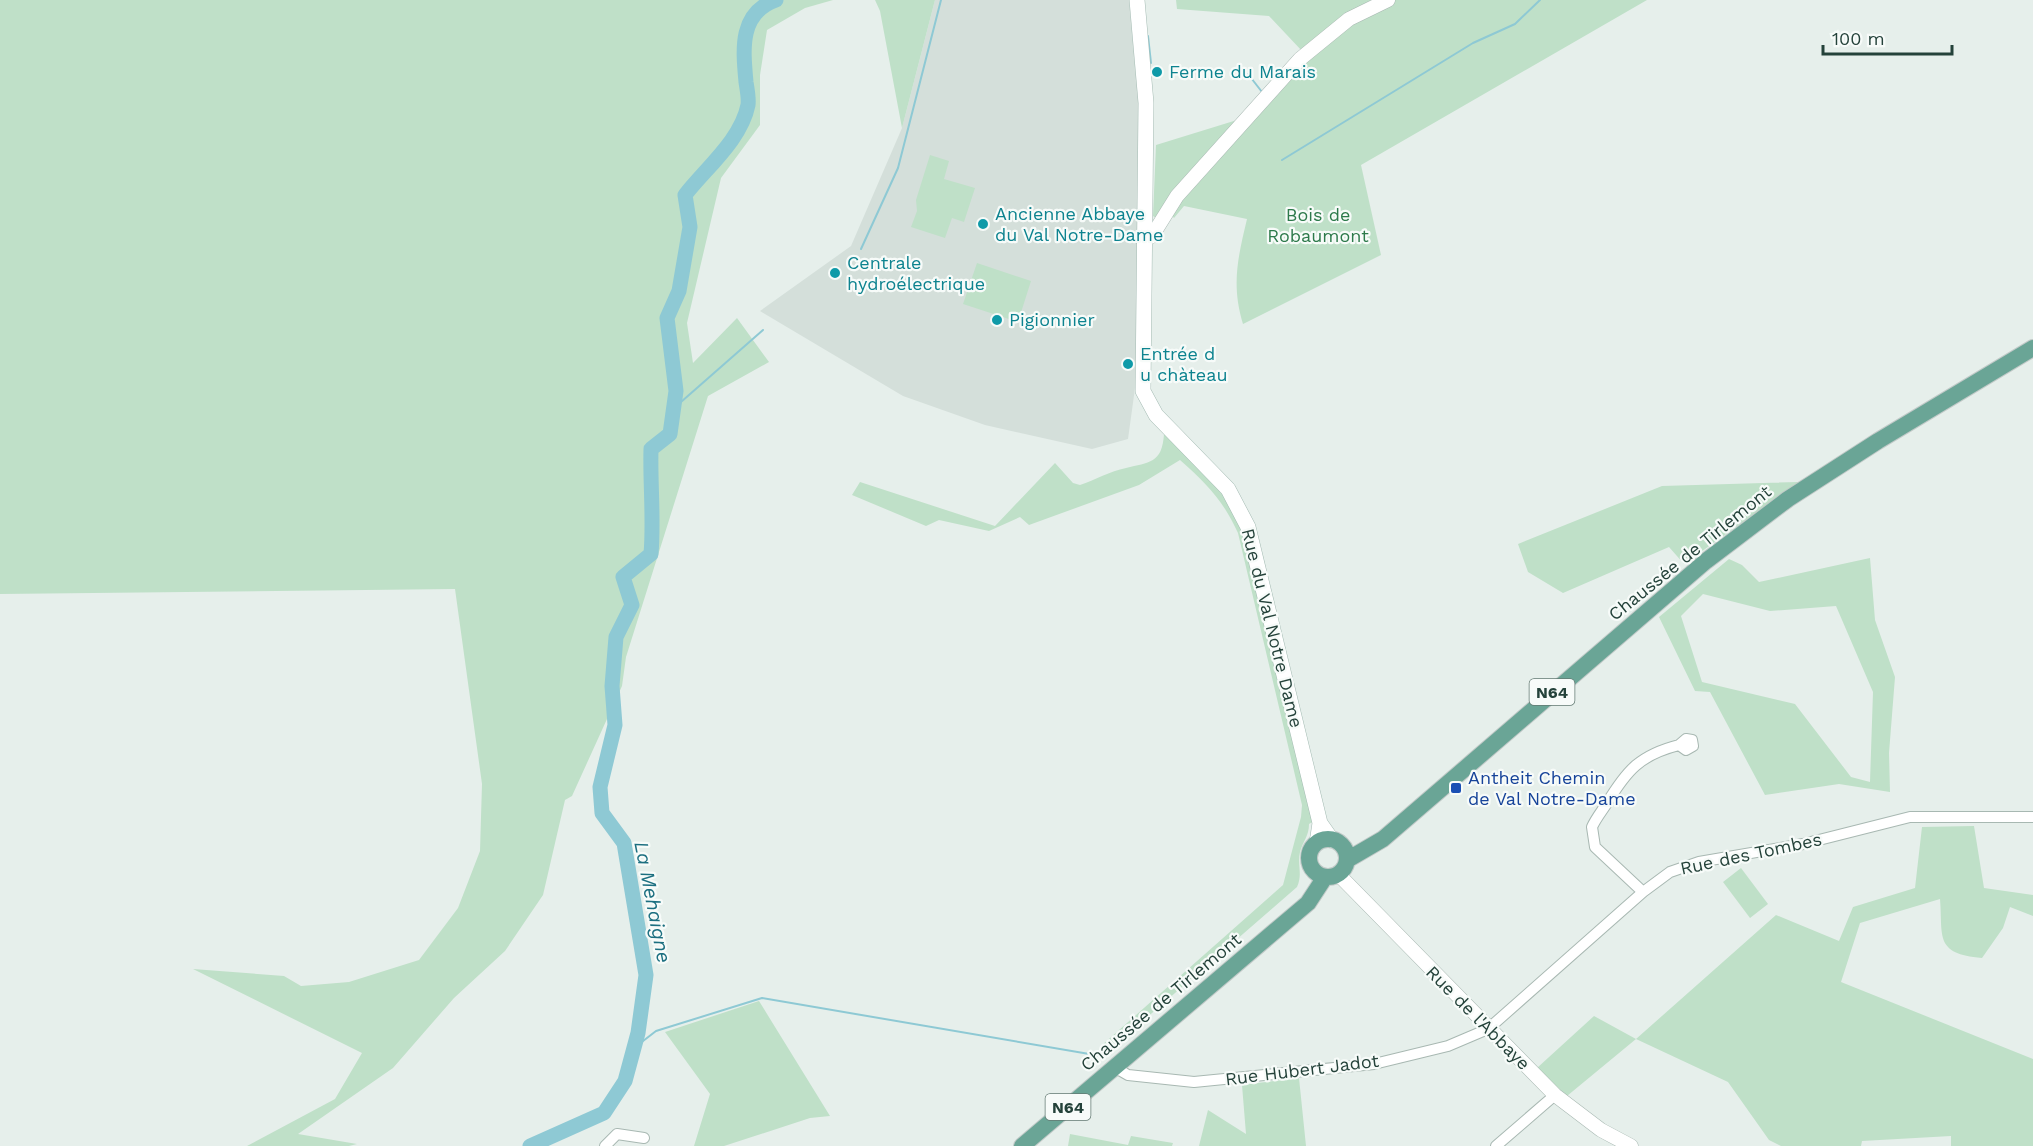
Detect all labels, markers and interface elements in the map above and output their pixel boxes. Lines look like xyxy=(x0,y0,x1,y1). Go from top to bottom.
scale bar xyxy=(1823,18,1952,56)
text: 100 m xyxy=(1832,28,1885,49)
place label: Ferme du Marais xyxy=(1169,61,1316,82)
marker: Ferme du Marais xyxy=(1150,65,1164,79)
place label: Ancienne Abbaye du Val Notre-Dame xyxy=(995,203,1163,245)
park label: Bois de Robaumont xyxy=(1267,204,1369,246)
marker: Ancienne Abbaye du Val Notre-Dame xyxy=(976,217,990,231)
place label: Centrale hydroélectrique xyxy=(847,252,985,294)
marker: Centrale hydroélectrique xyxy=(828,266,842,280)
place label: Pigionnier xyxy=(1009,309,1095,330)
marker: Pigionnier xyxy=(990,313,1004,327)
place label: Entrée d u chàteau xyxy=(1140,343,1228,385)
marker: Entrée d u chàteau xyxy=(1121,357,1135,371)
street label: Chaussée de Tirlemont xyxy=(1604,480,1776,625)
street label: Rue du Val Notre Dame xyxy=(1238,526,1307,730)
road number: N64 xyxy=(1530,679,1574,705)
place label: Antheit Chemin de Val Notre-Dame xyxy=(1468,767,1636,809)
marker: Antheit Chemin de Val Notre-Dame xyxy=(1449,781,1463,795)
street label: Rue des Tombes xyxy=(1678,828,1824,879)
water label: La Mehaigne xyxy=(629,839,677,965)
street label: Chaussée de Tirlemont xyxy=(1076,928,1246,1075)
street label: Rue de l'Abbaye xyxy=(1422,961,1535,1074)
street label: Rue Hubert Jadot xyxy=(1224,1050,1380,1089)
road number: N64 xyxy=(1046,1094,1090,1120)

